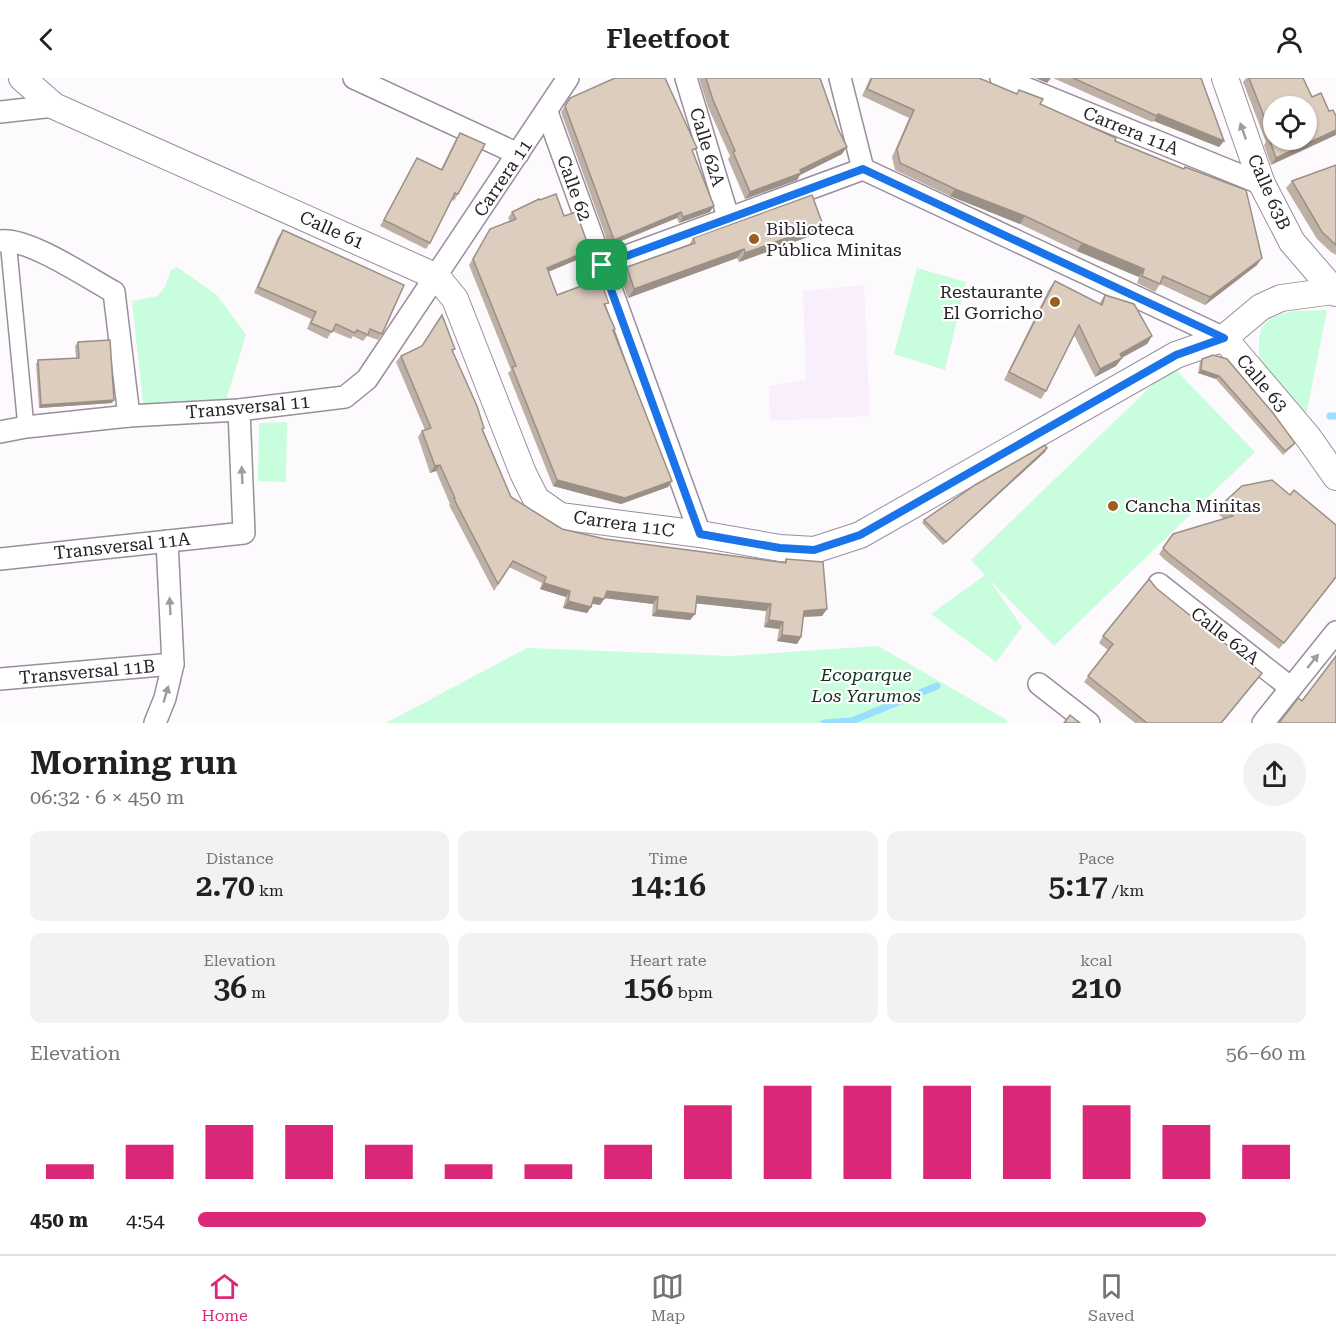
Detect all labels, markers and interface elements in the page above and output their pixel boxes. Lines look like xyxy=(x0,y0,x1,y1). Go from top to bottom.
icon: back xyxy=(30,23,63,56)
text: Fleetfoot xyxy=(606,23,730,55)
icon: person xyxy=(1273,23,1306,56)
map controls xyxy=(1263,96,1317,150)
button: locate xyxy=(1263,96,1317,150)
street label: Carrera 11A xyxy=(1080,102,1183,159)
street label: Calle 62A xyxy=(686,105,729,189)
one-way arrow xyxy=(1238,122,1248,140)
street label: Carrera 11 xyxy=(469,135,536,220)
street label: Calle 63B xyxy=(1244,151,1295,233)
street label: Calle 62 xyxy=(553,152,596,224)
street label: Calle 61 xyxy=(297,206,368,253)
place label: Biblioteca Pública Minitas xyxy=(766,218,902,260)
marker: Biblioteca Pública Minitas xyxy=(747,232,761,246)
pin xyxy=(576,239,627,290)
icon: arrive xyxy=(585,248,618,281)
place label: Restaurante El Gorricho xyxy=(940,281,1043,323)
marker: Restaurante El Gorricho xyxy=(1048,295,1062,309)
street label: Calle 63 xyxy=(1232,350,1292,416)
street label: Transversal 11 xyxy=(185,391,311,422)
one-way arrow xyxy=(237,465,246,484)
place label: Cancha Minitas xyxy=(1125,495,1260,516)
marker: Cancha Minitas xyxy=(1106,499,1120,513)
street label: Carrera 11C xyxy=(572,506,676,541)
street label: Transversal 11A xyxy=(53,528,192,563)
one-way arrow xyxy=(166,596,175,615)
street label: Calle 62A xyxy=(1187,602,1264,669)
one-way arrow xyxy=(1306,654,1318,669)
street label: Transversal 11B xyxy=(18,655,156,688)
park label: Ecoparque Los Yarumos xyxy=(810,664,921,706)
one-way arrow xyxy=(162,685,171,703)
text: Morning run xyxy=(30,743,237,782)
button: share xyxy=(1243,743,1306,806)
text: 06:32 · 6 × 450 m xyxy=(30,785,185,809)
text: Distance xyxy=(206,849,274,868)
text: Time xyxy=(648,849,688,868)
text: Pace xyxy=(1078,849,1114,868)
text: 2.70 xyxy=(196,868,255,903)
text: 14:16 xyxy=(630,868,706,903)
text: 5:17 xyxy=(1049,868,1108,903)
text: km xyxy=(255,881,284,900)
text: /km xyxy=(1108,881,1144,900)
text: Elevation xyxy=(203,951,276,970)
text: Heart rate xyxy=(630,951,706,970)
text: kcal xyxy=(1080,951,1112,970)
text: 36 xyxy=(214,970,247,1005)
text: 156 xyxy=(623,970,673,1005)
text: 210 xyxy=(1071,970,1122,1005)
text: m xyxy=(247,983,266,1002)
text: bpm xyxy=(673,983,713,1002)
text: Elevation xyxy=(30,1041,121,1065)
text: 56–60 m xyxy=(1226,1041,1306,1065)
text: 450 m xyxy=(30,1208,88,1232)
text: 4:54 xyxy=(126,1208,165,1232)
tab: Home xyxy=(202,1270,248,1325)
tab: Map xyxy=(651,1270,685,1325)
tab: Saved xyxy=(1088,1270,1135,1325)

